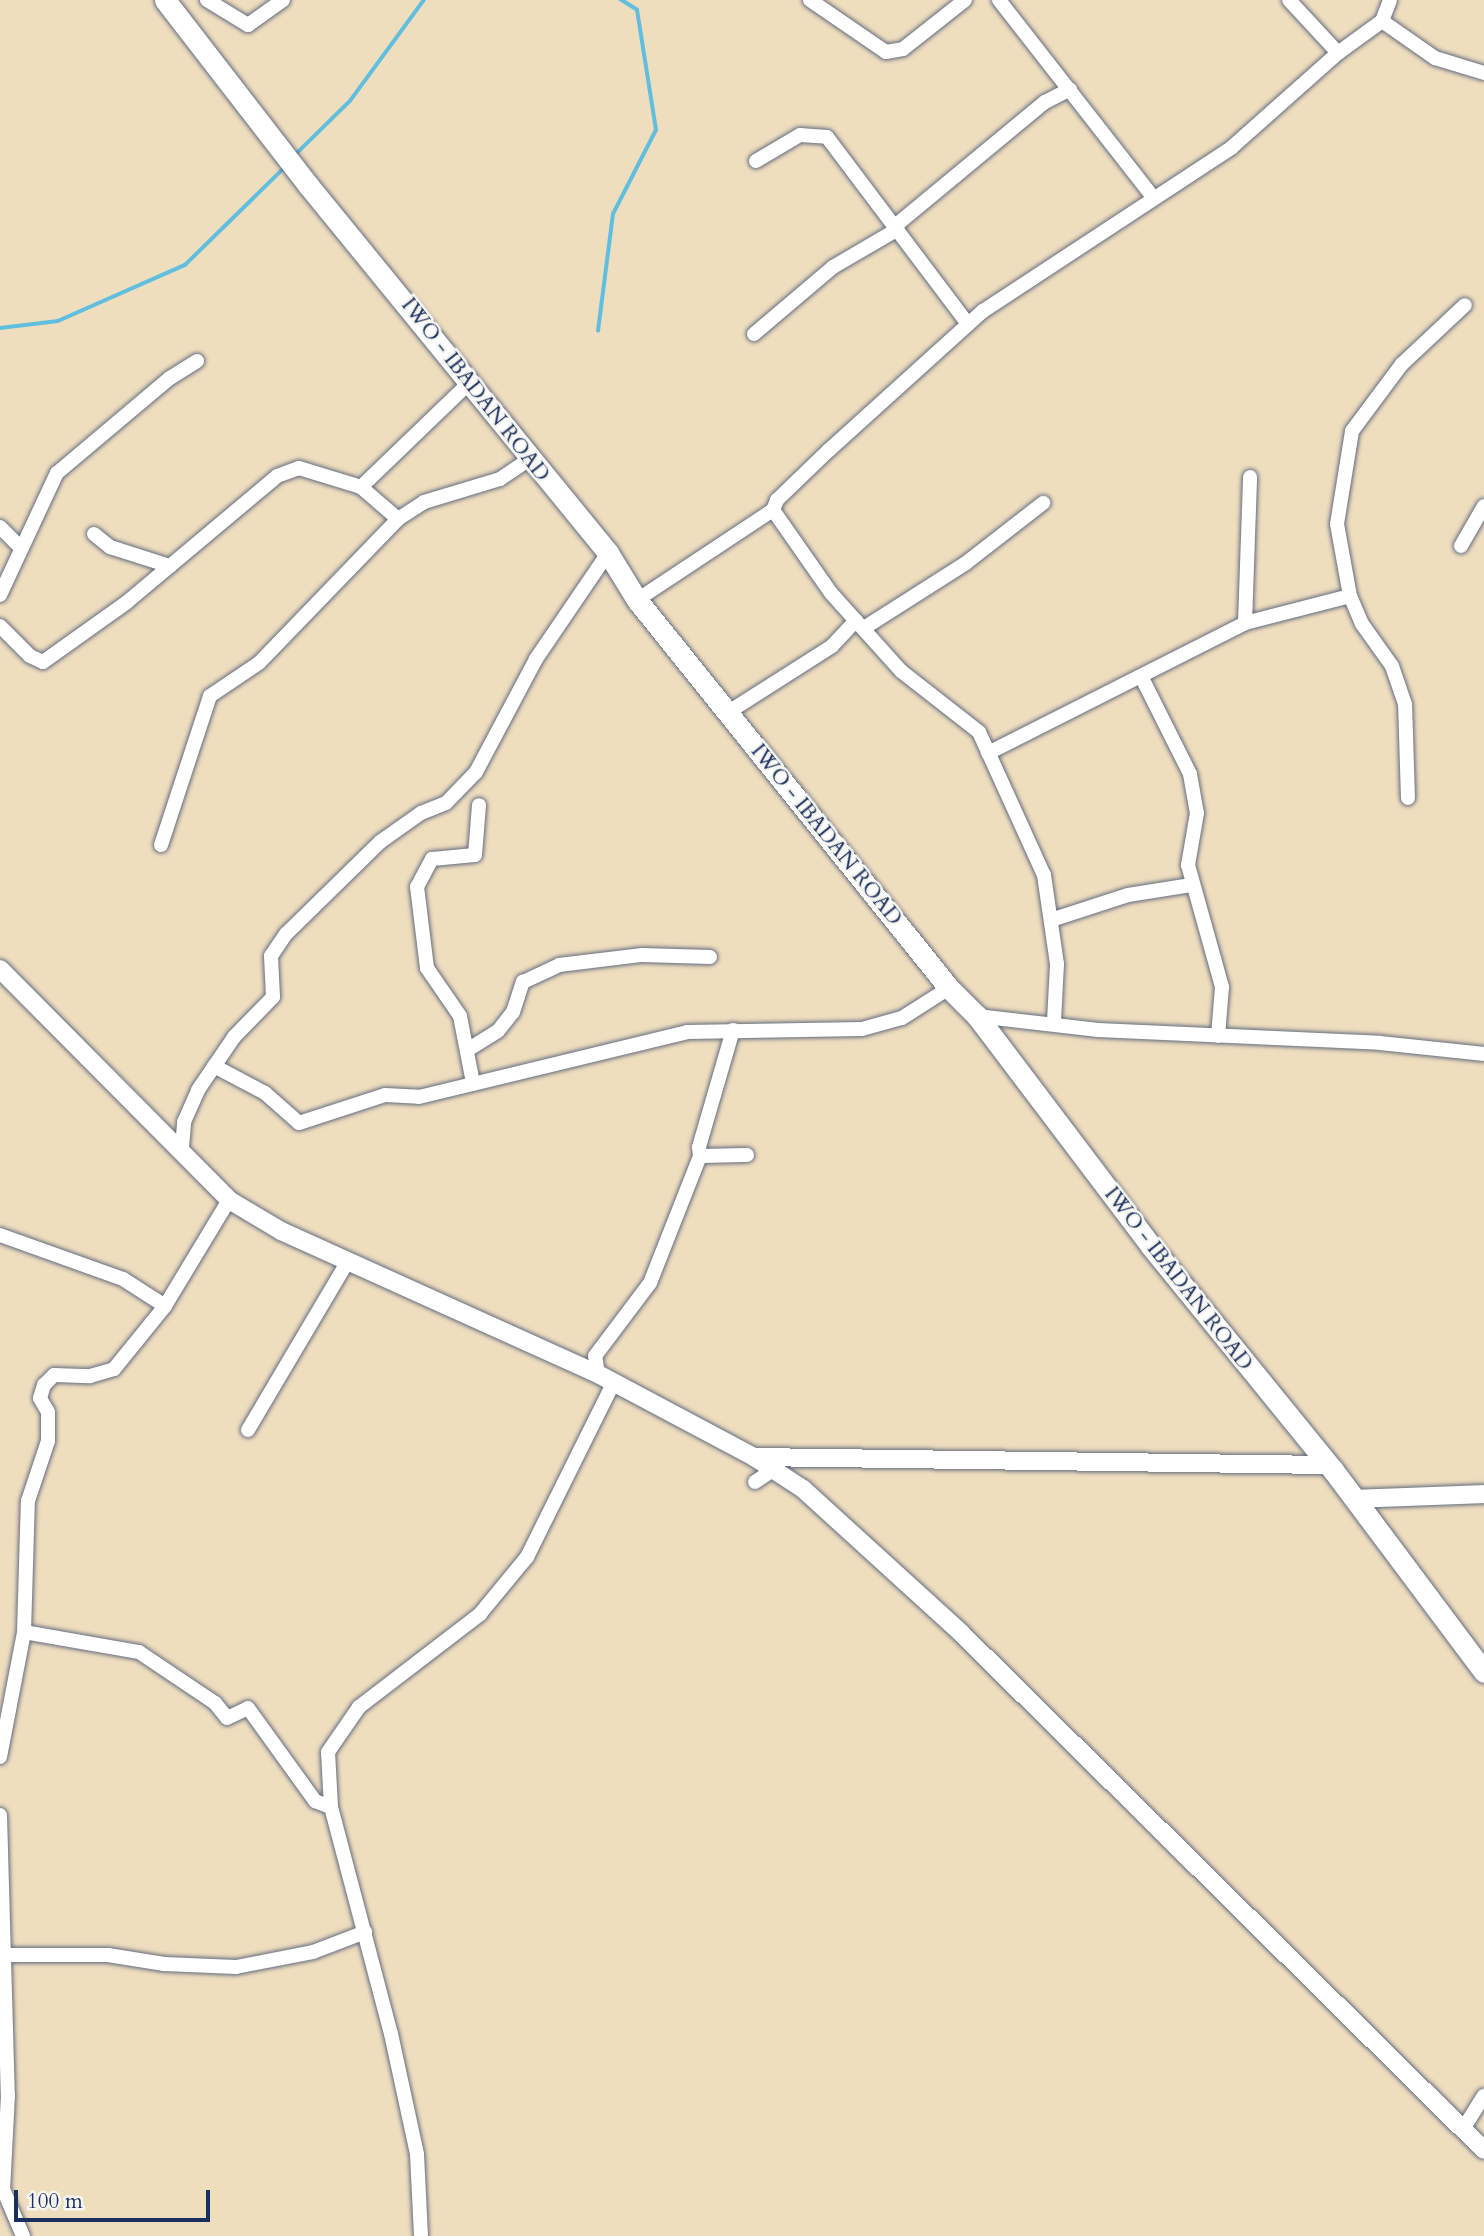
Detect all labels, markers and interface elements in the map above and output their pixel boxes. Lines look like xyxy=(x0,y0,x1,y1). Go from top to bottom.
street label: IWO - IBADAN ROAD xyxy=(396,293,554,487)
street label: IWO - IBADAN ROAD xyxy=(745,739,907,931)
street label: IWO - IBADAN ROAD xyxy=(1099,1182,1257,1376)
scale bar xyxy=(18,2176,214,2220)
text: 100 m xyxy=(27,2187,83,2216)

